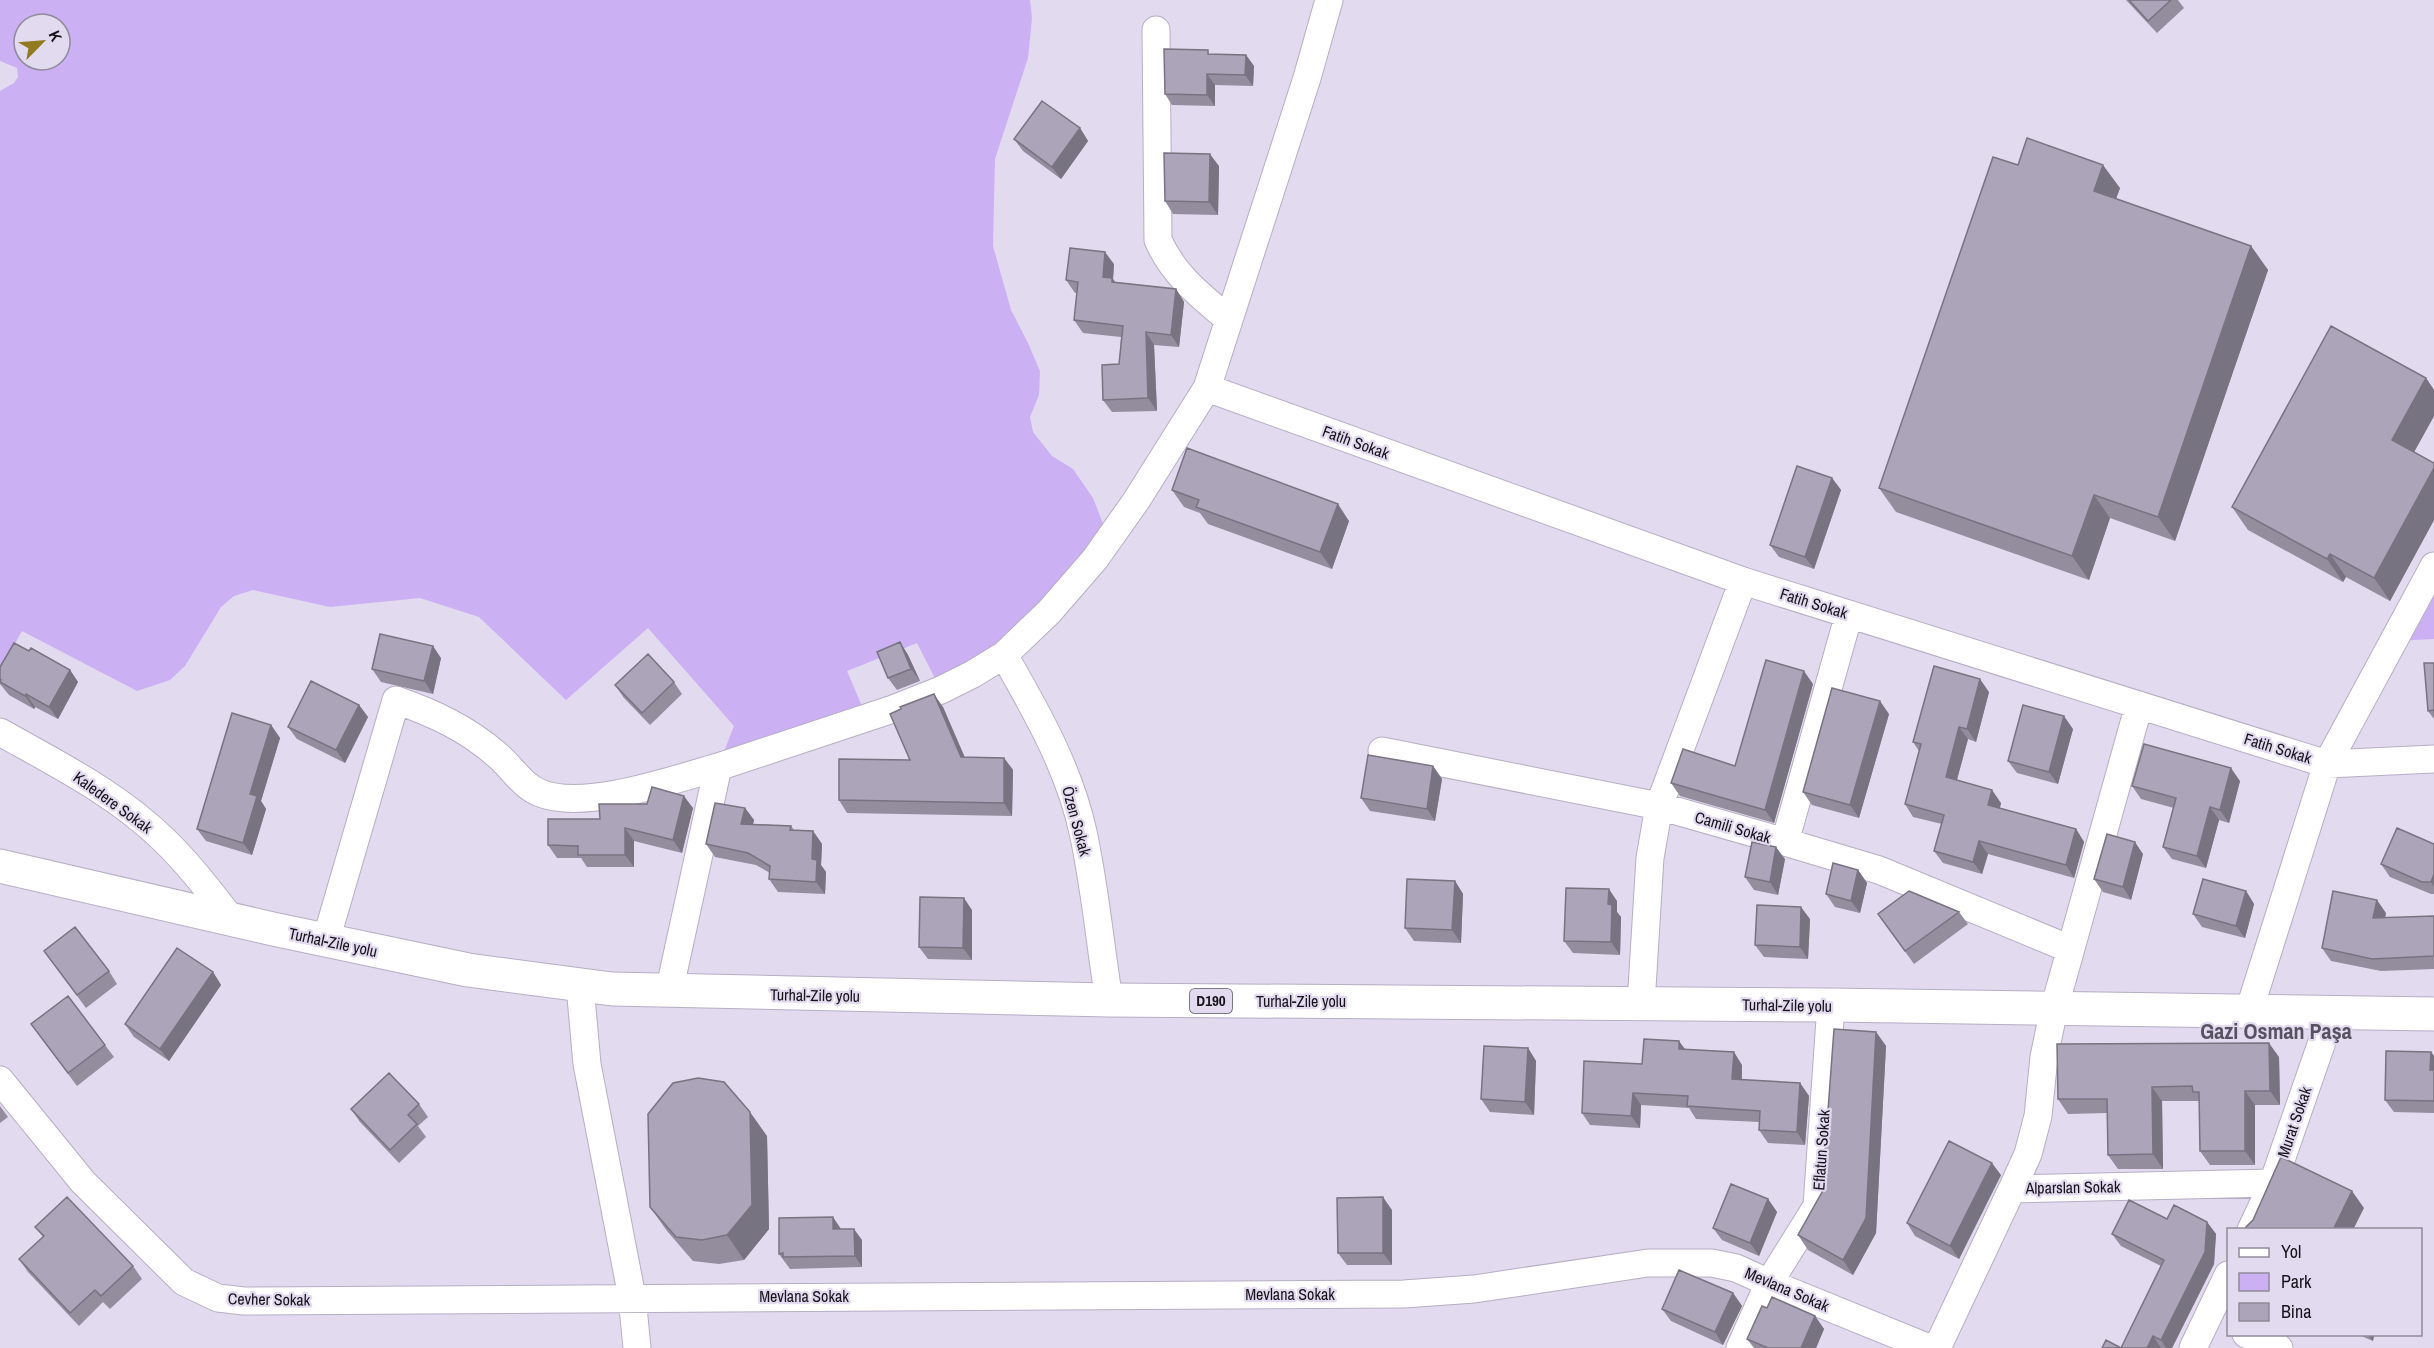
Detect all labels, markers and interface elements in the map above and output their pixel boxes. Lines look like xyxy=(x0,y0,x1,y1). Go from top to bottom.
north arrow xyxy=(12,12,72,72)
text: K xyxy=(44,27,68,45)
street label: Fatih Sokak xyxy=(1320,420,1393,464)
street label: Fatih Sokak xyxy=(1778,582,1851,624)
street label: Fatih Sokak xyxy=(2242,727,2315,769)
street label: Kaledere Sokak xyxy=(69,766,157,838)
street label: Özen Sokak xyxy=(1057,784,1097,859)
street label: Camili Sokak xyxy=(1692,806,1774,848)
street label: Turhal-Zile yolu xyxy=(287,922,379,962)
street label: Turhal-Zile yolu xyxy=(770,983,860,1007)
road number: D190 xyxy=(1190,989,1232,1013)
street label: Turhal-Zile yolu xyxy=(1256,990,1346,1012)
street label: Turhal-Zile yolu xyxy=(1742,993,1832,1017)
district label: Gazi Osman Paşa xyxy=(2200,1016,2352,1046)
street label: Murat Sokak xyxy=(2272,1083,2317,1160)
street label: Eflatun Sokak xyxy=(1807,1108,1835,1191)
street label: Alparslan Sokak xyxy=(2024,1175,2121,1199)
legend xyxy=(2227,1228,2422,1336)
text: Yol xyxy=(2281,1239,2301,1264)
street label: Mevlana Sokak xyxy=(1741,1261,1833,1317)
text: Park xyxy=(2281,1269,2312,1294)
street label: Mevlana Sokak xyxy=(1245,1283,1335,1305)
street label: Mevlana Sokak xyxy=(759,1285,849,1307)
street label: Cevher Sokak xyxy=(228,1287,311,1311)
text: Bina xyxy=(2281,1299,2311,1324)

